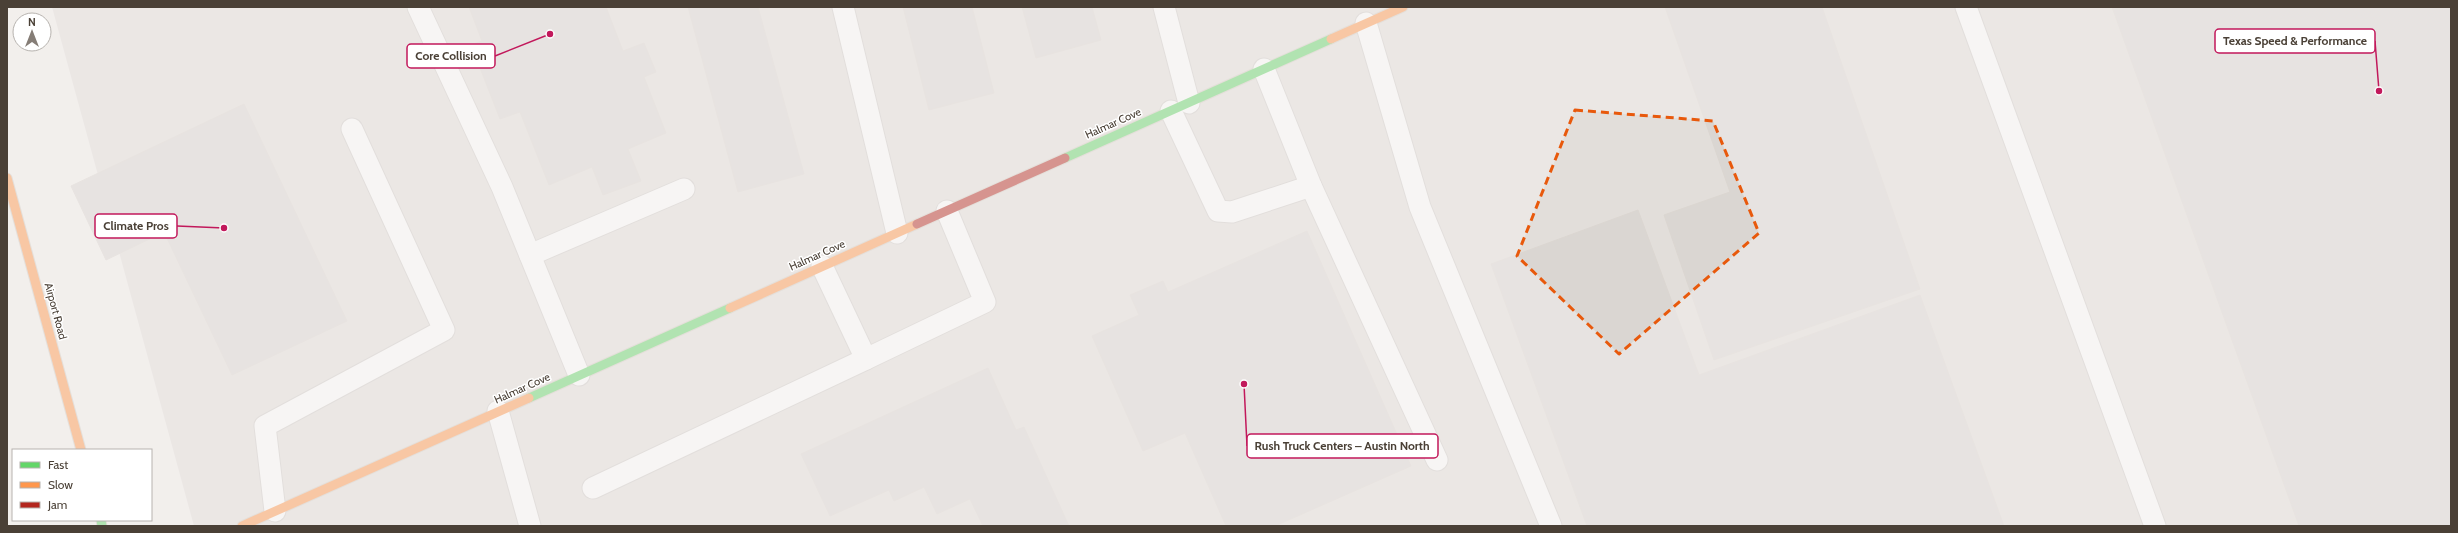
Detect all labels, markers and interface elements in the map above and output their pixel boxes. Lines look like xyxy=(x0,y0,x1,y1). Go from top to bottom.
north arrow xyxy=(12,12,52,52)
text: N xyxy=(28,15,36,29)
callout: Texas Speed & Performance xyxy=(2215,29,2375,53)
text: Texas Speed & Performance xyxy=(2223,33,2367,48)
callout: Core Collision xyxy=(407,44,495,68)
text: Core Collision xyxy=(415,48,487,63)
street label: Halmar Cove xyxy=(1083,104,1144,142)
callout: Climate Pros xyxy=(95,214,177,238)
text: Climate Pros xyxy=(103,218,169,233)
street label: Halmar Cove xyxy=(787,236,848,274)
street label: Airport Road xyxy=(42,281,70,341)
street label: Halmar Cove xyxy=(492,369,553,407)
callout: Rush Truck Centers – Austin North xyxy=(1247,434,1438,458)
text: Rush Truck Centers – Austin North xyxy=(1254,438,1430,453)
legend xyxy=(12,449,152,521)
text: Fast xyxy=(48,457,68,472)
text: Slow xyxy=(48,477,73,492)
text: Jam xyxy=(47,497,67,512)

